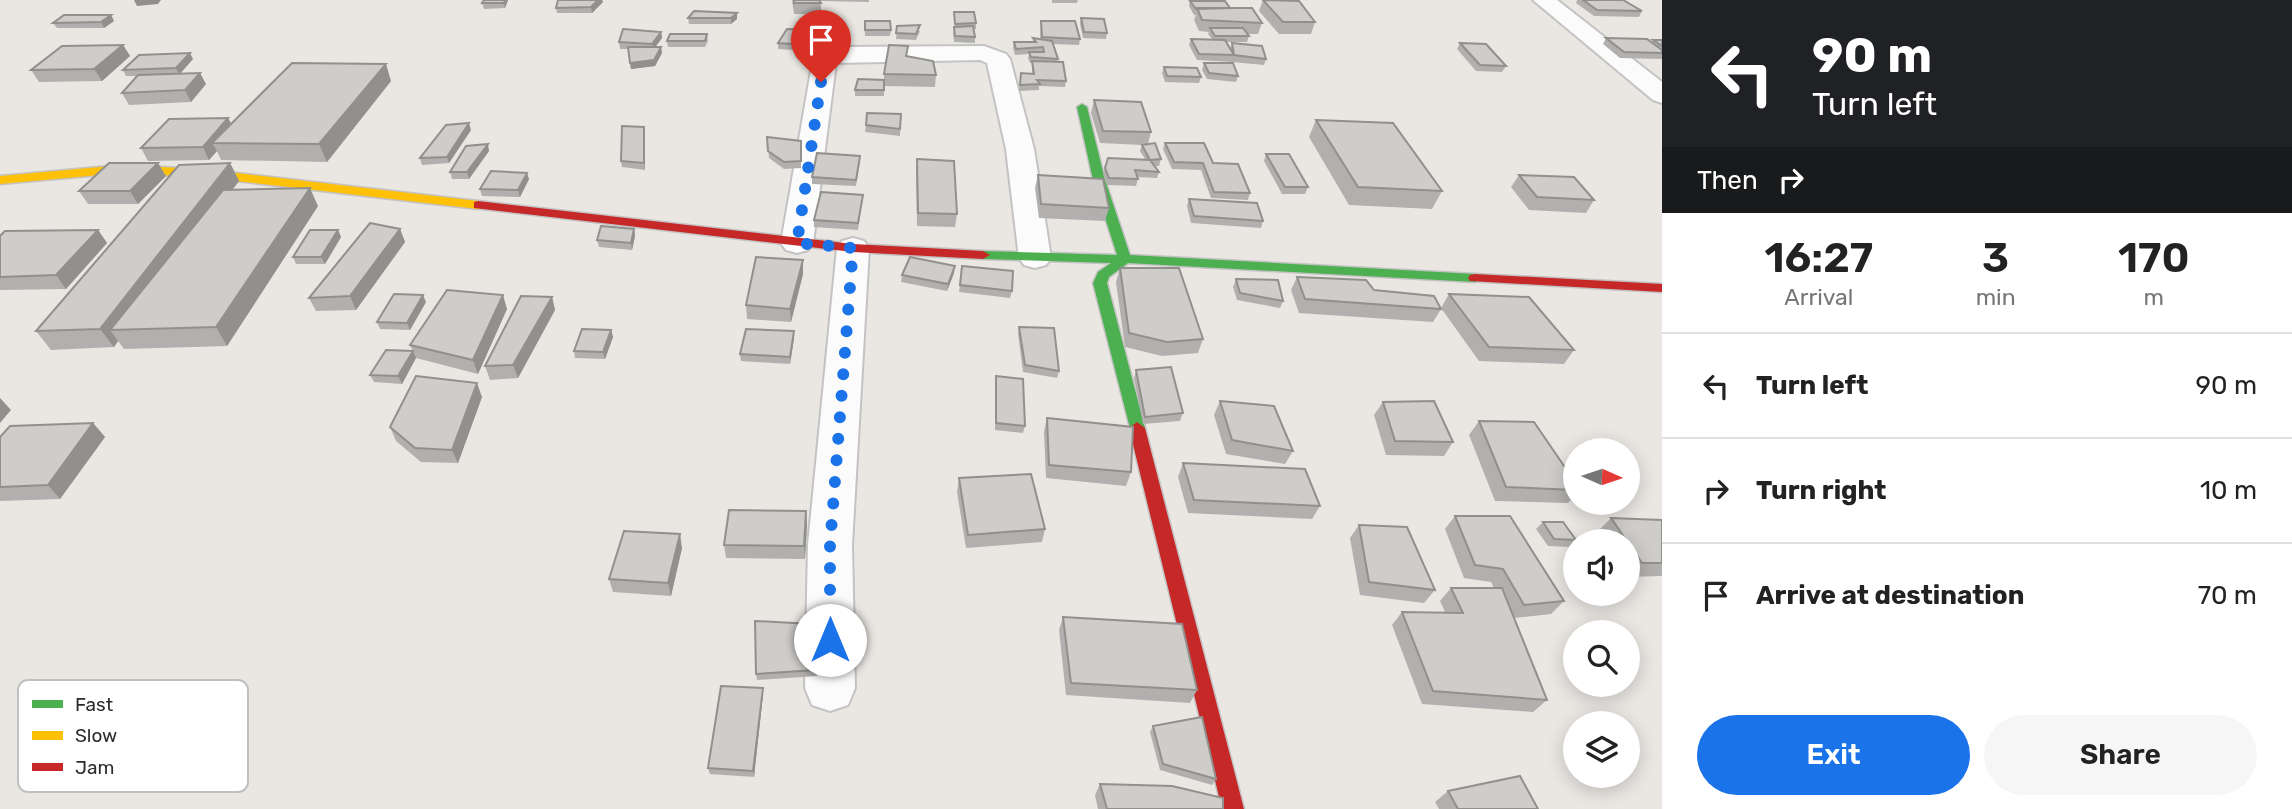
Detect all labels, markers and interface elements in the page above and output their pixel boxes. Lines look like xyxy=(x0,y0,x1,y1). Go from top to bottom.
pin xyxy=(791,10,851,82)
icon: arrive xyxy=(802,21,840,59)
text: 90 m xyxy=(1812,26,1932,84)
icon: left xyxy=(1697,28,1788,119)
text: Turn left xyxy=(1812,85,1937,123)
icon: right xyxy=(1772,161,1810,199)
text: Then xyxy=(1697,165,1758,196)
text: 16:27 xyxy=(1764,233,1873,283)
text: 3 xyxy=(1982,233,2009,283)
text: 170 xyxy=(2118,233,2190,283)
text: Arrival xyxy=(1784,283,1853,311)
text: min xyxy=(1976,283,2016,311)
text: m xyxy=(2144,283,2164,311)
icon: left xyxy=(1697,367,1735,405)
text: Turn left xyxy=(1756,370,1868,401)
text: 90 m xyxy=(2196,370,2257,401)
north arrow xyxy=(1563,438,1640,514)
map controls xyxy=(1563,438,1640,788)
icon: right xyxy=(1697,472,1735,510)
text: Turn right xyxy=(1756,475,1886,506)
text: 10 m xyxy=(2200,475,2257,506)
button: sound xyxy=(1563,529,1640,606)
icon: arrive xyxy=(1697,577,1735,615)
text: Arrive at destination xyxy=(1756,580,2024,611)
text: 70 m xyxy=(2198,580,2257,611)
position arrow xyxy=(793,603,867,677)
button: search xyxy=(1563,620,1640,697)
legend xyxy=(18,680,248,792)
text: Fast xyxy=(75,693,114,716)
button: layers xyxy=(1563,711,1640,788)
button: Exit xyxy=(1697,715,1970,795)
button: Share xyxy=(1984,715,2257,795)
text: Slow xyxy=(75,724,117,747)
text: Jam xyxy=(75,756,114,779)

